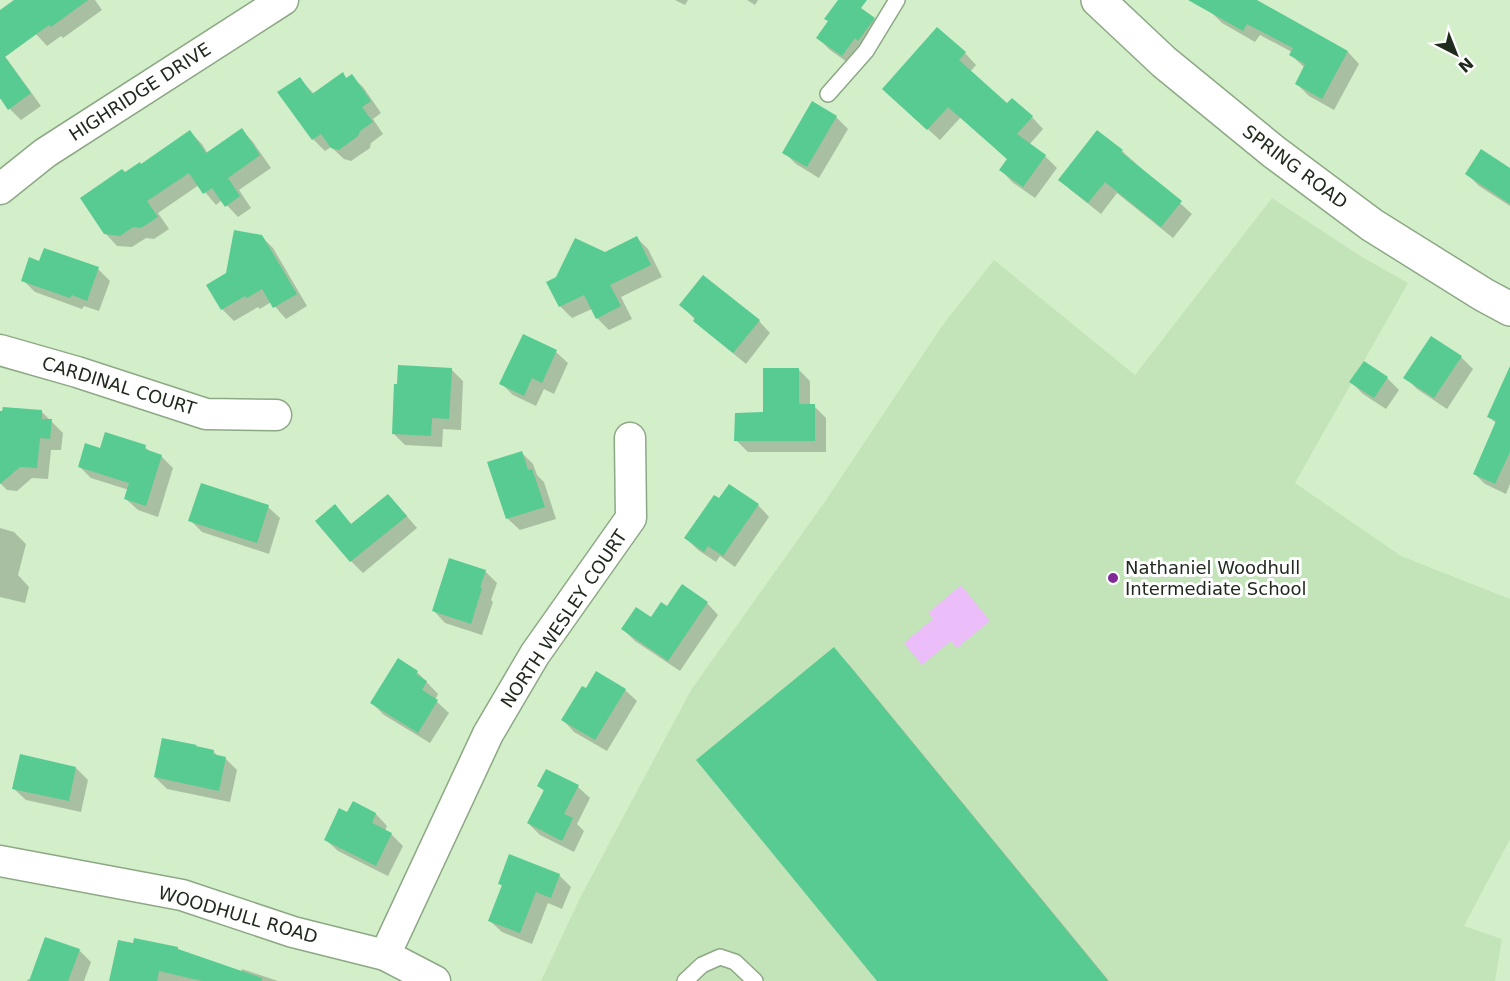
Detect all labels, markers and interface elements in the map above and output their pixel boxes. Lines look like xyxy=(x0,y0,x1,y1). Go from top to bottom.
north arrow xyxy=(1426,24,1486,84)
street label: HIGHRIDGE DRIVE xyxy=(65,38,214,145)
text: N xyxy=(1454,53,1477,76)
street label: SPRING ROAD xyxy=(1239,120,1352,213)
street label: CARDINAL COURT xyxy=(39,352,200,419)
street label: NORTH WESLEY COURT xyxy=(496,525,632,712)
place label: Nathaniel Woodhull Intermediate School xyxy=(1125,557,1307,599)
marker: Nathaniel Woodhull Intermediate School xyxy=(1106,571,1120,585)
street label: WOODHULL ROAD xyxy=(156,882,320,947)

